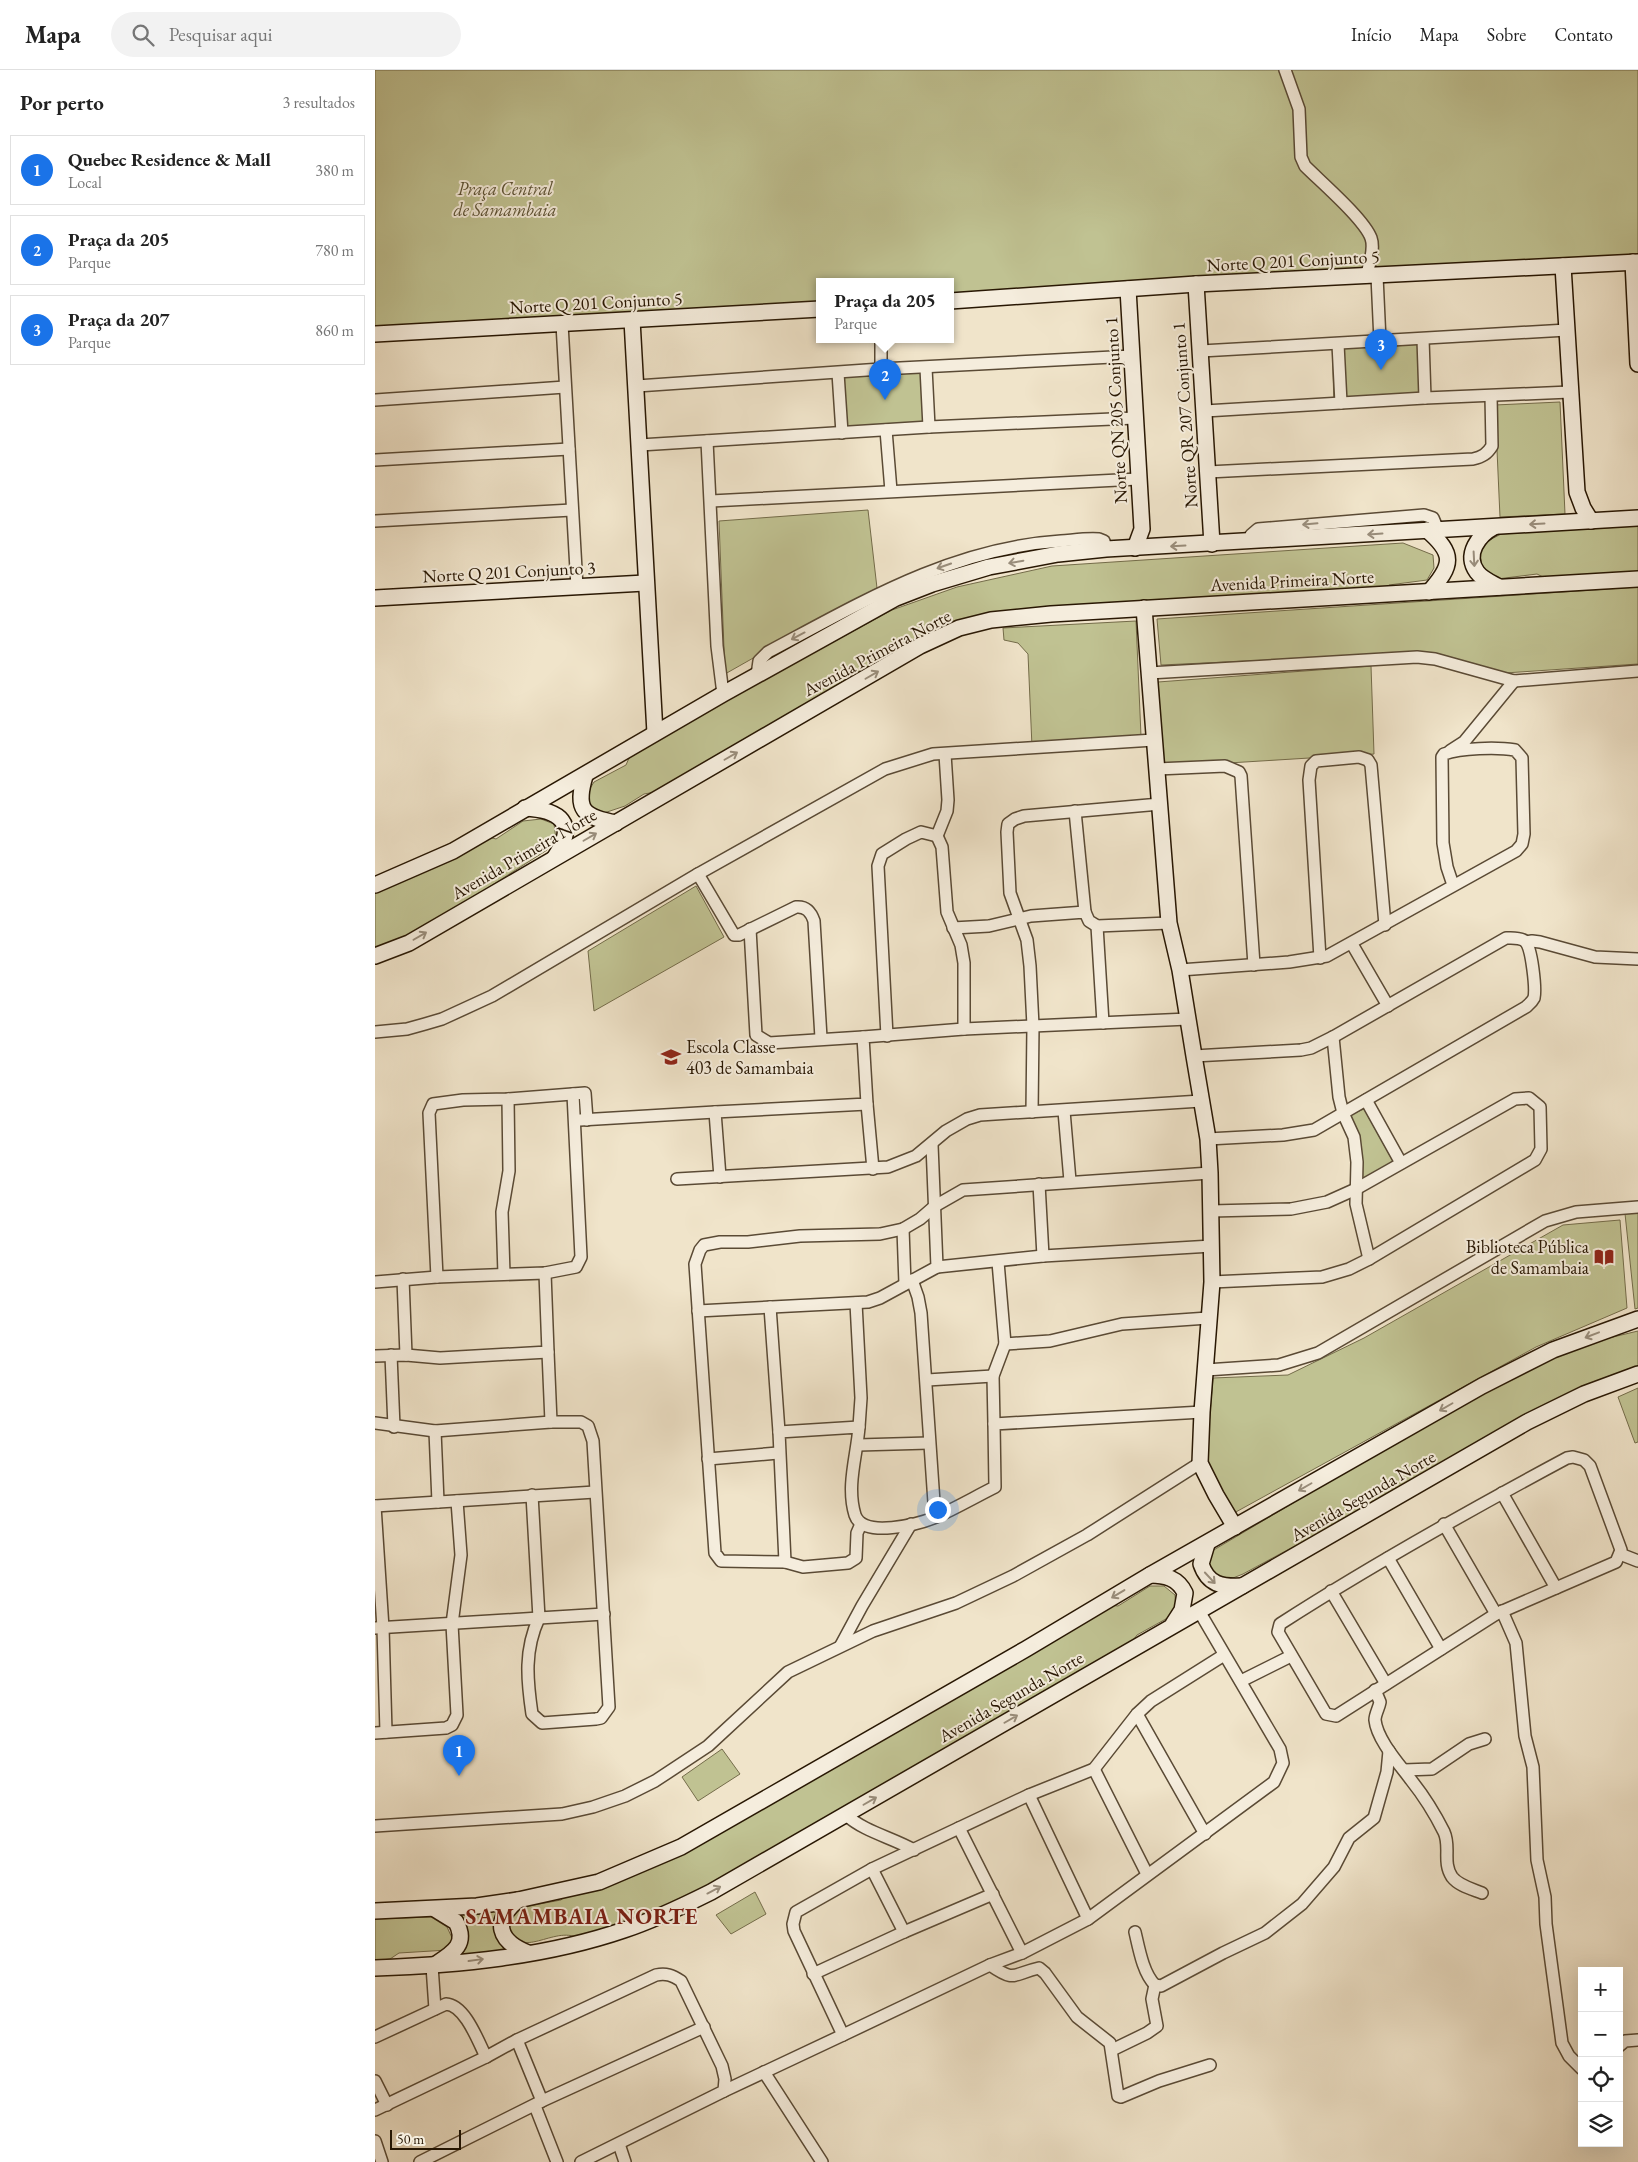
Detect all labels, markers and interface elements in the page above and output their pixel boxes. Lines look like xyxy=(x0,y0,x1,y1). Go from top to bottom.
search box xyxy=(111,12,461,57)
text: Mapa xyxy=(25,19,81,50)
icon: search xyxy=(129,21,157,49)
text: Pesquisar aqui xyxy=(169,22,272,47)
text: Início xyxy=(1351,23,1392,46)
text: Mapa xyxy=(1420,23,1459,46)
text: Sobre xyxy=(1487,23,1526,46)
text: Contato xyxy=(1554,23,1613,46)
text: Por perto xyxy=(20,89,104,116)
text: 3 resultados xyxy=(283,92,355,113)
text: Quebec Residence & Mall xyxy=(68,147,271,172)
text: 1 xyxy=(33,160,41,181)
text: 380 m xyxy=(315,160,354,181)
text: Local xyxy=(68,172,102,193)
park label: Praça Central de Samambaia xyxy=(453,177,557,221)
text: Praça da 205 xyxy=(68,227,170,252)
text: 2 xyxy=(33,240,41,261)
text: 780 m xyxy=(315,240,354,261)
street label: Norte Q 201 Conjunto 5 xyxy=(1206,244,1380,277)
text: Parque xyxy=(68,252,111,273)
popup xyxy=(816,278,954,343)
street label: Norte Q 201 Conjunto 5 xyxy=(509,286,683,319)
text: Praça da 205 xyxy=(834,288,936,313)
text: Praça da 207 xyxy=(68,307,170,332)
text: Parque xyxy=(834,313,877,334)
street label: Norte QN 205 Conjunto 1 xyxy=(1099,316,1132,504)
text: 3 xyxy=(33,320,41,341)
text: 860 m xyxy=(315,320,354,341)
street label: Norte QR 207 Conjunto 1 xyxy=(1167,321,1202,509)
pin: 3 xyxy=(1365,329,1397,370)
text: Parque xyxy=(68,332,111,353)
pin: 2 xyxy=(869,359,901,400)
one-way arrow xyxy=(1302,520,1318,529)
one-way arrow xyxy=(1529,520,1545,529)
one-way arrow xyxy=(1367,529,1383,538)
one-way arrow xyxy=(1170,541,1186,550)
one-way arrow xyxy=(1469,550,1478,566)
street label: Norte Q 201 Conjunto 3 xyxy=(422,555,596,588)
one-way arrow xyxy=(1009,557,1025,567)
one-way arrow xyxy=(937,562,953,571)
street label: Avenida Primeira Norte xyxy=(1209,565,1374,596)
street label: Avenida Primeira Norte xyxy=(798,604,955,702)
one-way arrow xyxy=(791,632,806,641)
one-way arrow xyxy=(864,669,878,679)
one-way arrow xyxy=(724,751,739,761)
street label: Avenida Primeira Norte xyxy=(446,803,600,905)
one-way arrow xyxy=(583,832,597,842)
one-way arrow xyxy=(412,931,426,941)
place label: Escola Classe 403 de Samambaia xyxy=(686,1035,814,1079)
school or university icon: Escola Classe 403 de Samambaia xyxy=(660,1046,682,1068)
place label: Biblioteca Pública de Samambaia xyxy=(1466,1235,1590,1279)
library icon: Biblioteca Pública de Samambaia xyxy=(1593,1246,1615,1268)
one-way arrow xyxy=(1585,1331,1600,1341)
one-way arrow xyxy=(1440,1402,1454,1412)
street label: Avenida Segunda Norte xyxy=(1285,1445,1439,1547)
one-way arrow xyxy=(1298,1483,1313,1492)
your location xyxy=(925,1497,951,1523)
one-way arrow xyxy=(1204,1571,1216,1584)
one-way arrow xyxy=(1112,1589,1126,1599)
street label: Avenida Segunda Norte xyxy=(933,1646,1087,1748)
one-way arrow xyxy=(1003,1714,1018,1724)
pin: 1 xyxy=(443,1735,475,1776)
one-way arrow xyxy=(862,1795,877,1805)
one-way arrow xyxy=(706,1885,721,1895)
district label: SAMAMBAIA NORTE xyxy=(466,1902,698,1931)
one-way arrow xyxy=(467,1955,483,1965)
map controls xyxy=(1578,1967,1623,2147)
button: + xyxy=(1578,1967,1623,2012)
button: − xyxy=(1578,2012,1623,2057)
button: locate xyxy=(1578,2057,1623,2102)
button: layers xyxy=(1578,2102,1623,2147)
scale bar xyxy=(390,2127,461,2150)
text: 50 m xyxy=(397,2130,424,2148)

